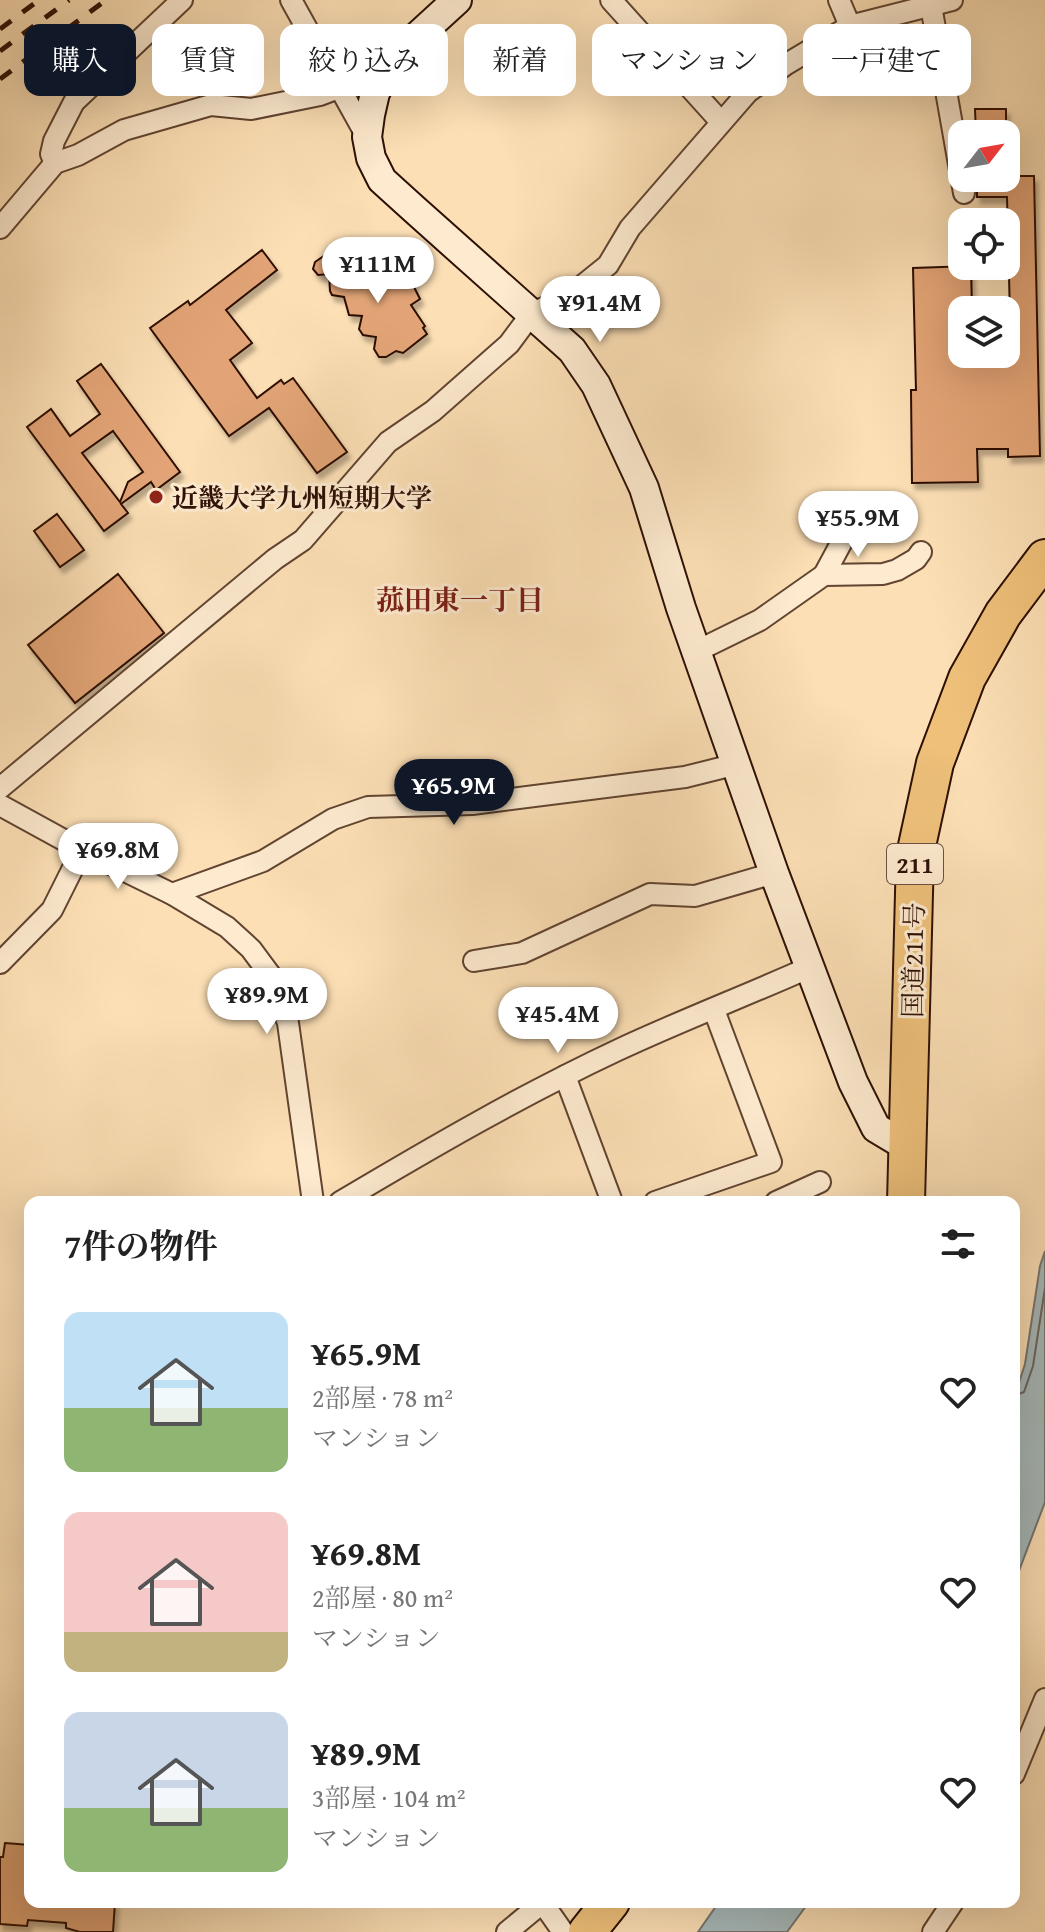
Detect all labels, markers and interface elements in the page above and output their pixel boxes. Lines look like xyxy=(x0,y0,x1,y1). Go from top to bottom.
chip: 購入 xyxy=(24,24,136,96)
chip: 賃貸 xyxy=(152,24,264,96)
chip: 絞り込み xyxy=(280,24,448,96)
chip: 新着 xyxy=(464,24,576,96)
chip: マンション xyxy=(592,24,787,96)
chip: 一戸建て xyxy=(803,24,971,96)
north arrow xyxy=(948,120,1020,192)
map controls xyxy=(948,120,1020,368)
button: locate xyxy=(948,208,1020,280)
pin: ¥111M xyxy=(322,237,434,305)
text: ¥111M xyxy=(340,243,416,282)
pin: ¥91.4M xyxy=(535,276,665,344)
text: ¥91.4M xyxy=(558,282,642,321)
button: layers xyxy=(948,296,1020,368)
place label: 近畿大学九州短期大学 xyxy=(172,478,432,517)
marker: 近畿大学九州短期大学 xyxy=(147,488,165,506)
pin: ¥55.9M xyxy=(793,491,923,559)
text: ¥55.9M xyxy=(816,497,900,536)
district label: 菰田東一丁目 xyxy=(376,579,544,620)
pin: ¥65.9M xyxy=(389,759,519,827)
text: ¥65.9M xyxy=(412,765,496,804)
pin: ¥69.8M xyxy=(53,823,183,891)
text: ¥69.8M xyxy=(76,829,160,868)
road number: 211 xyxy=(887,844,943,884)
street label: 国道211号 xyxy=(892,902,934,1018)
pin: ¥89.9M xyxy=(202,968,332,1036)
text: ¥89.9M xyxy=(225,974,309,1013)
pin: ¥45.4M xyxy=(493,987,623,1055)
text: ¥45.4M xyxy=(516,993,600,1032)
text: 7件の物件 xyxy=(64,1221,218,1270)
icon: filters xyxy=(936,1222,980,1266)
text: ¥65.9M xyxy=(312,1328,421,1377)
icon: home xyxy=(128,1344,224,1440)
icon: heart xyxy=(936,1370,980,1414)
text: 2部屋 · 78 m² xyxy=(312,1378,453,1417)
text: マンション xyxy=(312,1418,441,1457)
text: ¥69.8M xyxy=(312,1528,421,1577)
icon: home xyxy=(128,1544,224,1640)
icon: heart xyxy=(936,1570,980,1614)
text: 2部屋 · 80 m² xyxy=(312,1578,453,1617)
text: マンション xyxy=(312,1618,441,1657)
text: ¥89.9M xyxy=(312,1728,421,1777)
icon: home xyxy=(128,1744,224,1840)
icon: heart xyxy=(936,1770,980,1814)
text: 3部屋 · 104 m² xyxy=(312,1778,466,1817)
text: マンション xyxy=(312,1818,441,1857)

